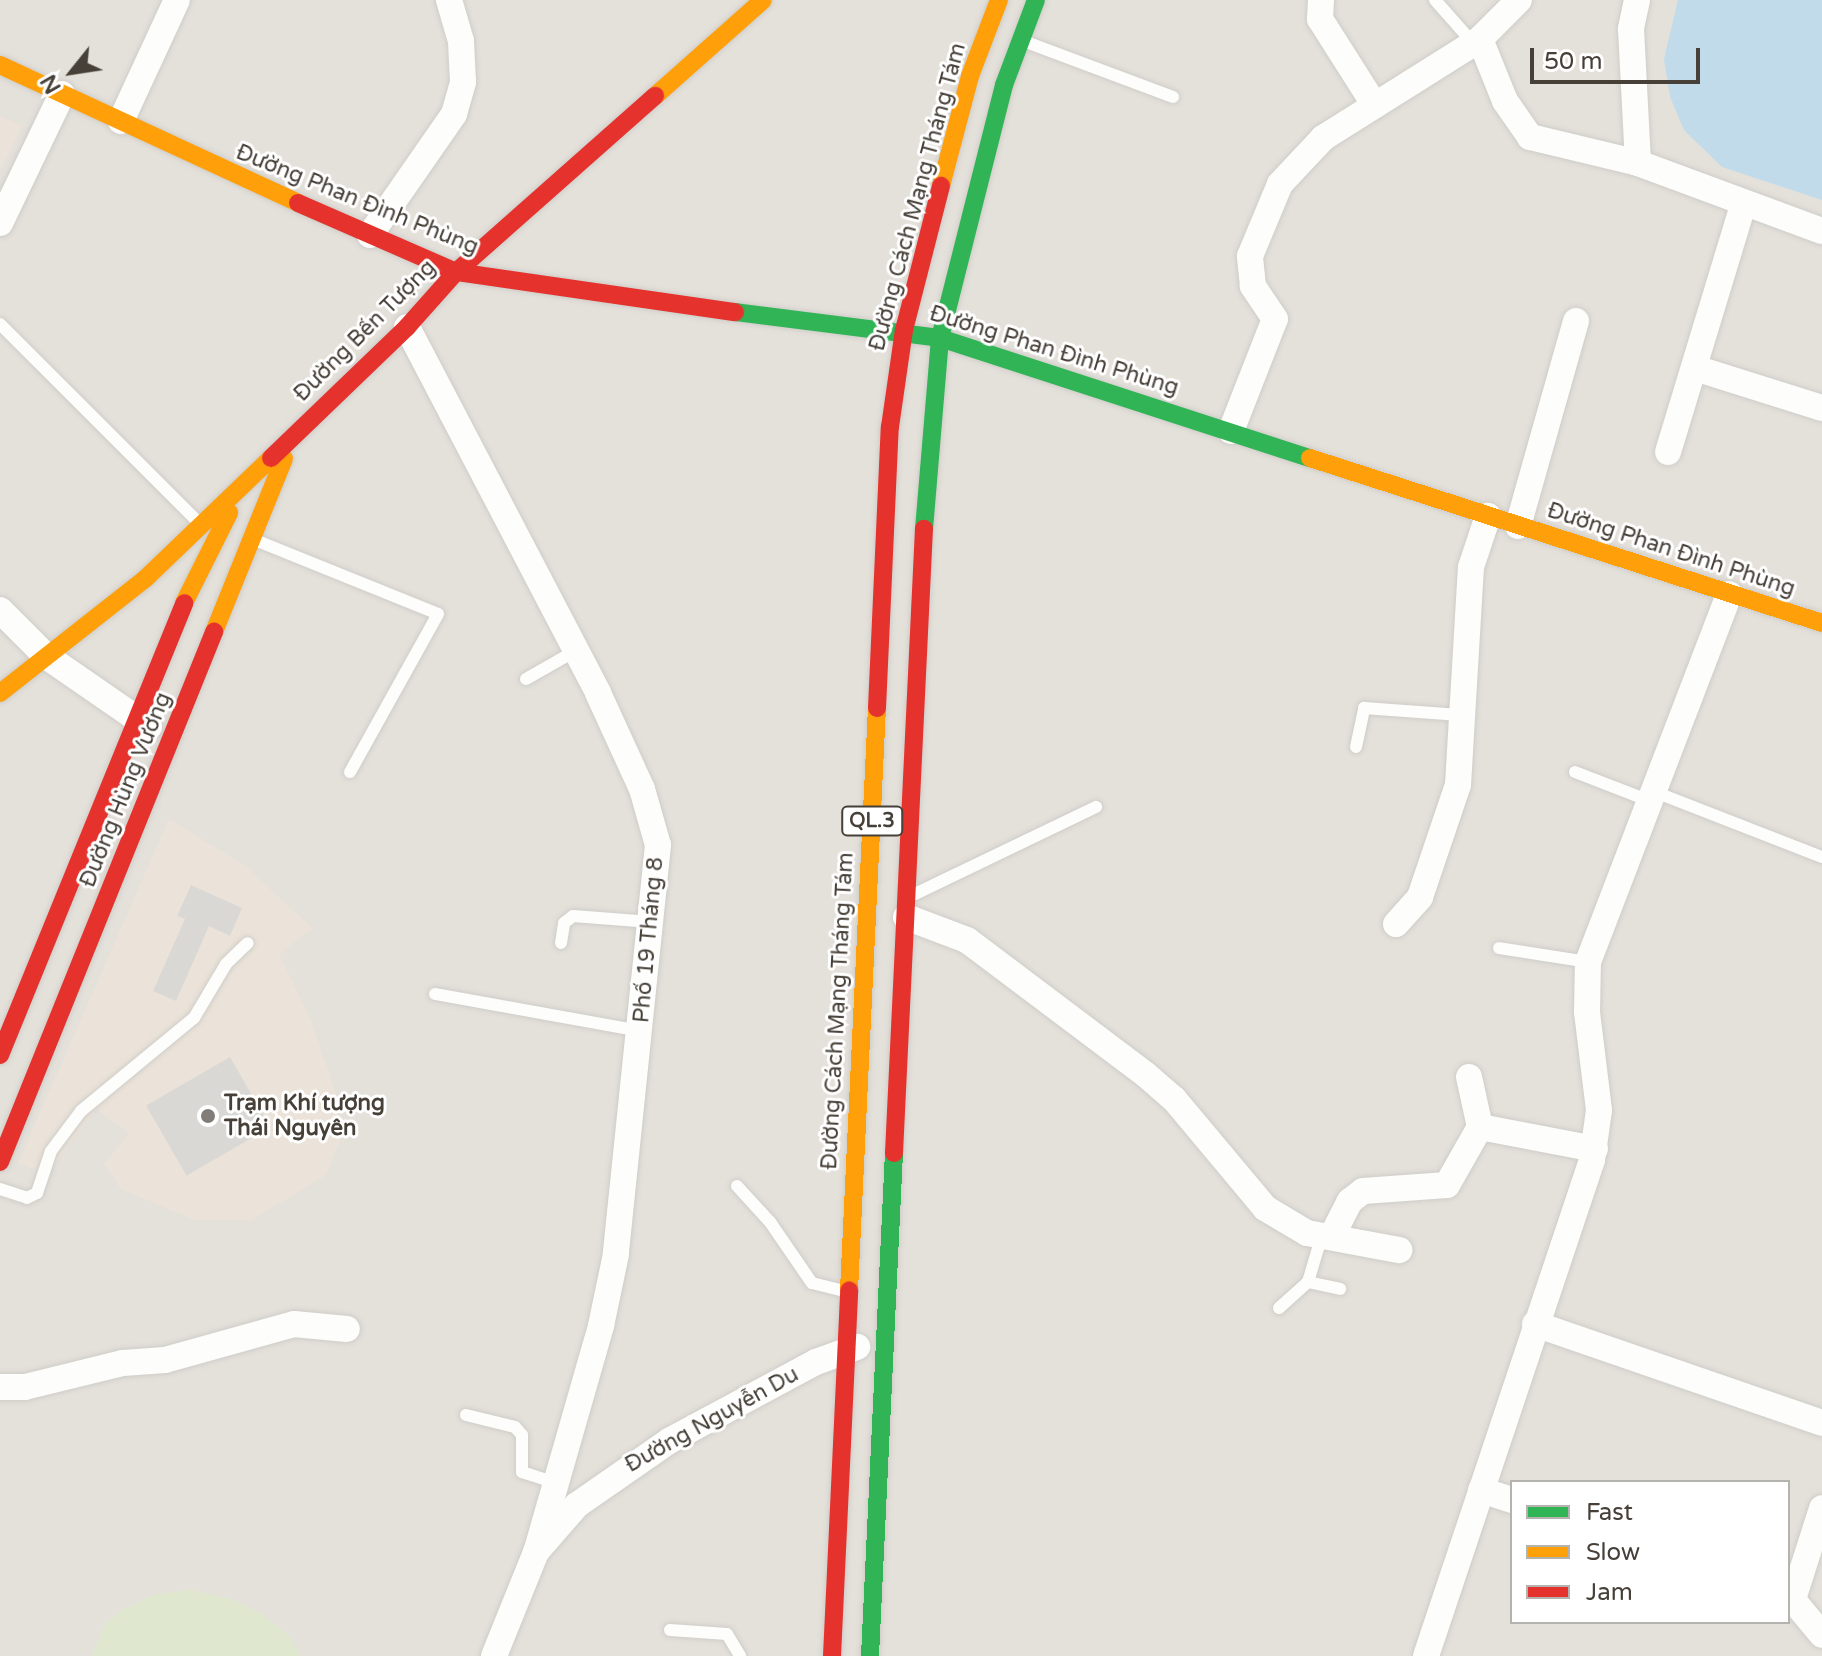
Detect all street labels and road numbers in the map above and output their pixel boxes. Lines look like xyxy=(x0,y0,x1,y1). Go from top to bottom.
street label: Đường Cách Mạng Tháng Tám xyxy=(864,40,972,354)
street label: Đường Phan Đình Phùng xyxy=(232,139,482,261)
street label: Đường Bến Tượng xyxy=(289,255,441,407)
street label: Đường Phan Đình Phùng xyxy=(926,301,1182,401)
street label: Đường Phan Đình Phùng xyxy=(1544,497,1798,603)
street label: Đường Hùng Vương xyxy=(75,689,177,891)
road number: QL.3 xyxy=(840,805,904,837)
street label: Đường Cách Mạng Tháng Tám xyxy=(817,852,859,1170)
street label: Phố 19 Tháng 8 xyxy=(629,856,669,1024)
street label: Đường Nguyễn Du xyxy=(621,1361,803,1479)

